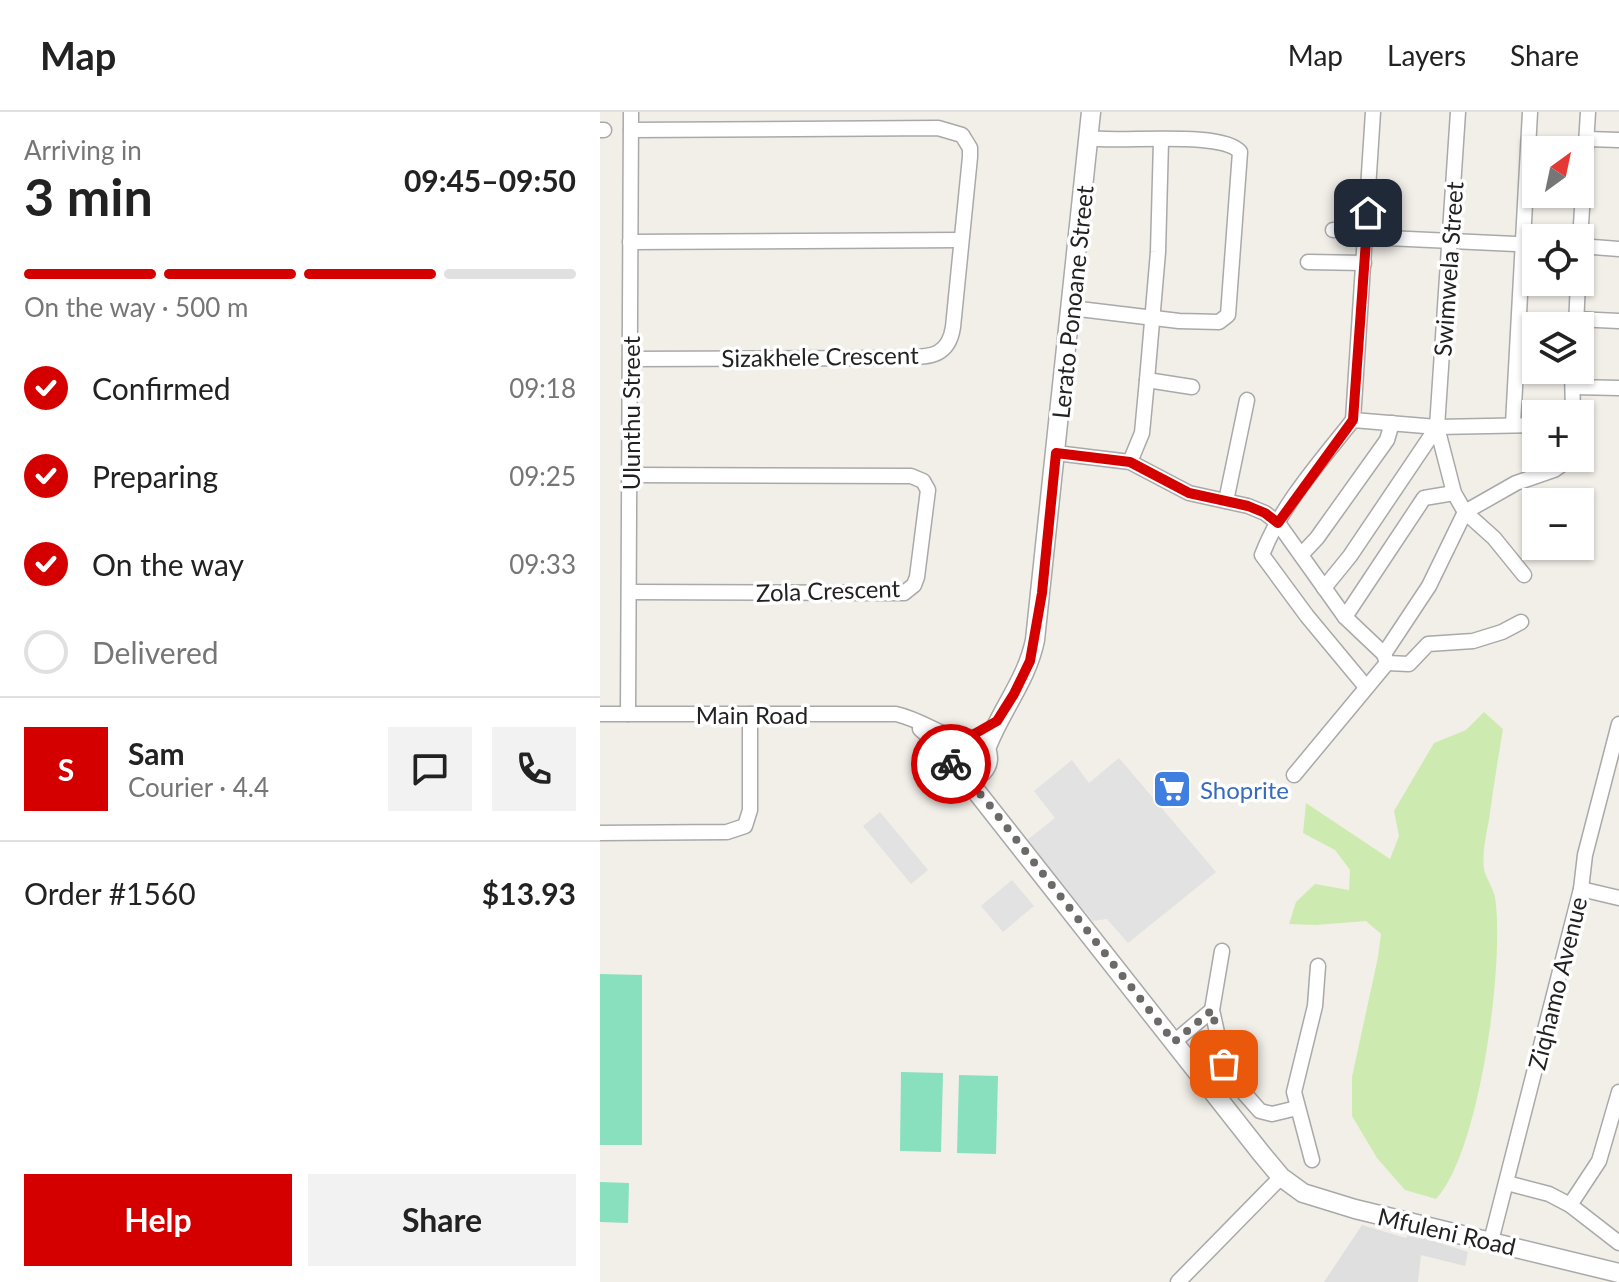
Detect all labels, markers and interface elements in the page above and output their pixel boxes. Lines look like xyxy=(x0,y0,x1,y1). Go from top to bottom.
text: Map xyxy=(40,32,116,78)
text: Map xyxy=(1288,38,1343,72)
text: Layers xyxy=(1387,38,1466,72)
text: Share xyxy=(1510,38,1579,72)
text: Arriving in xyxy=(24,134,142,166)
north arrow xyxy=(1522,136,1594,208)
map controls xyxy=(1522,136,1594,560)
text: 09:45–09:50 xyxy=(404,162,576,198)
text: 3 min xyxy=(24,165,153,227)
pin xyxy=(1334,179,1402,247)
street label: Swimwela Street xyxy=(1427,180,1469,357)
street label: Lerato Ponoane Street xyxy=(1045,184,1099,420)
icon: home xyxy=(1346,191,1390,235)
button: locate xyxy=(1522,224,1594,296)
text: On the way · 500 m xyxy=(24,291,248,323)
button: layers xyxy=(1522,312,1594,384)
street label: Ulunthu Street xyxy=(616,335,645,490)
street label: Sizakhele Crescent xyxy=(721,340,919,372)
icon: check xyxy=(24,366,68,410)
text: Confirmed xyxy=(92,370,231,406)
text: 09:18 xyxy=(509,372,576,404)
button: + xyxy=(1522,400,1594,472)
icon: check xyxy=(24,454,68,498)
text: Preparing xyxy=(92,458,218,494)
text: 09:25 xyxy=(509,460,576,492)
button: − xyxy=(1522,488,1594,560)
icon: check xyxy=(24,542,68,586)
text: On the way xyxy=(92,546,244,582)
text: 09:33 xyxy=(509,548,576,580)
street label: Zola Crescent xyxy=(755,573,901,607)
text: Delivered xyxy=(92,634,219,670)
street label: Main Road xyxy=(696,700,808,729)
courier xyxy=(911,724,991,804)
button: chat xyxy=(388,727,472,811)
button: phone xyxy=(492,727,576,811)
text: Sam xyxy=(128,735,185,771)
icon: bike xyxy=(929,742,973,786)
text: S xyxy=(58,751,74,787)
supermarket icon: Shoprite xyxy=(1151,768,1193,810)
text: Courier · 4.4 xyxy=(128,771,269,803)
place label: Shoprite xyxy=(1200,775,1289,804)
text: Order #1560 xyxy=(24,875,196,911)
text: $13.93 xyxy=(482,875,576,911)
street label: Ziqhamo Avenue xyxy=(1522,894,1592,1072)
pin xyxy=(1190,1030,1258,1098)
icon: bag xyxy=(1202,1042,1246,1086)
button: Help xyxy=(24,1174,292,1266)
button: Share xyxy=(308,1174,576,1266)
street label: Mfuleni Road xyxy=(1375,1201,1519,1261)

